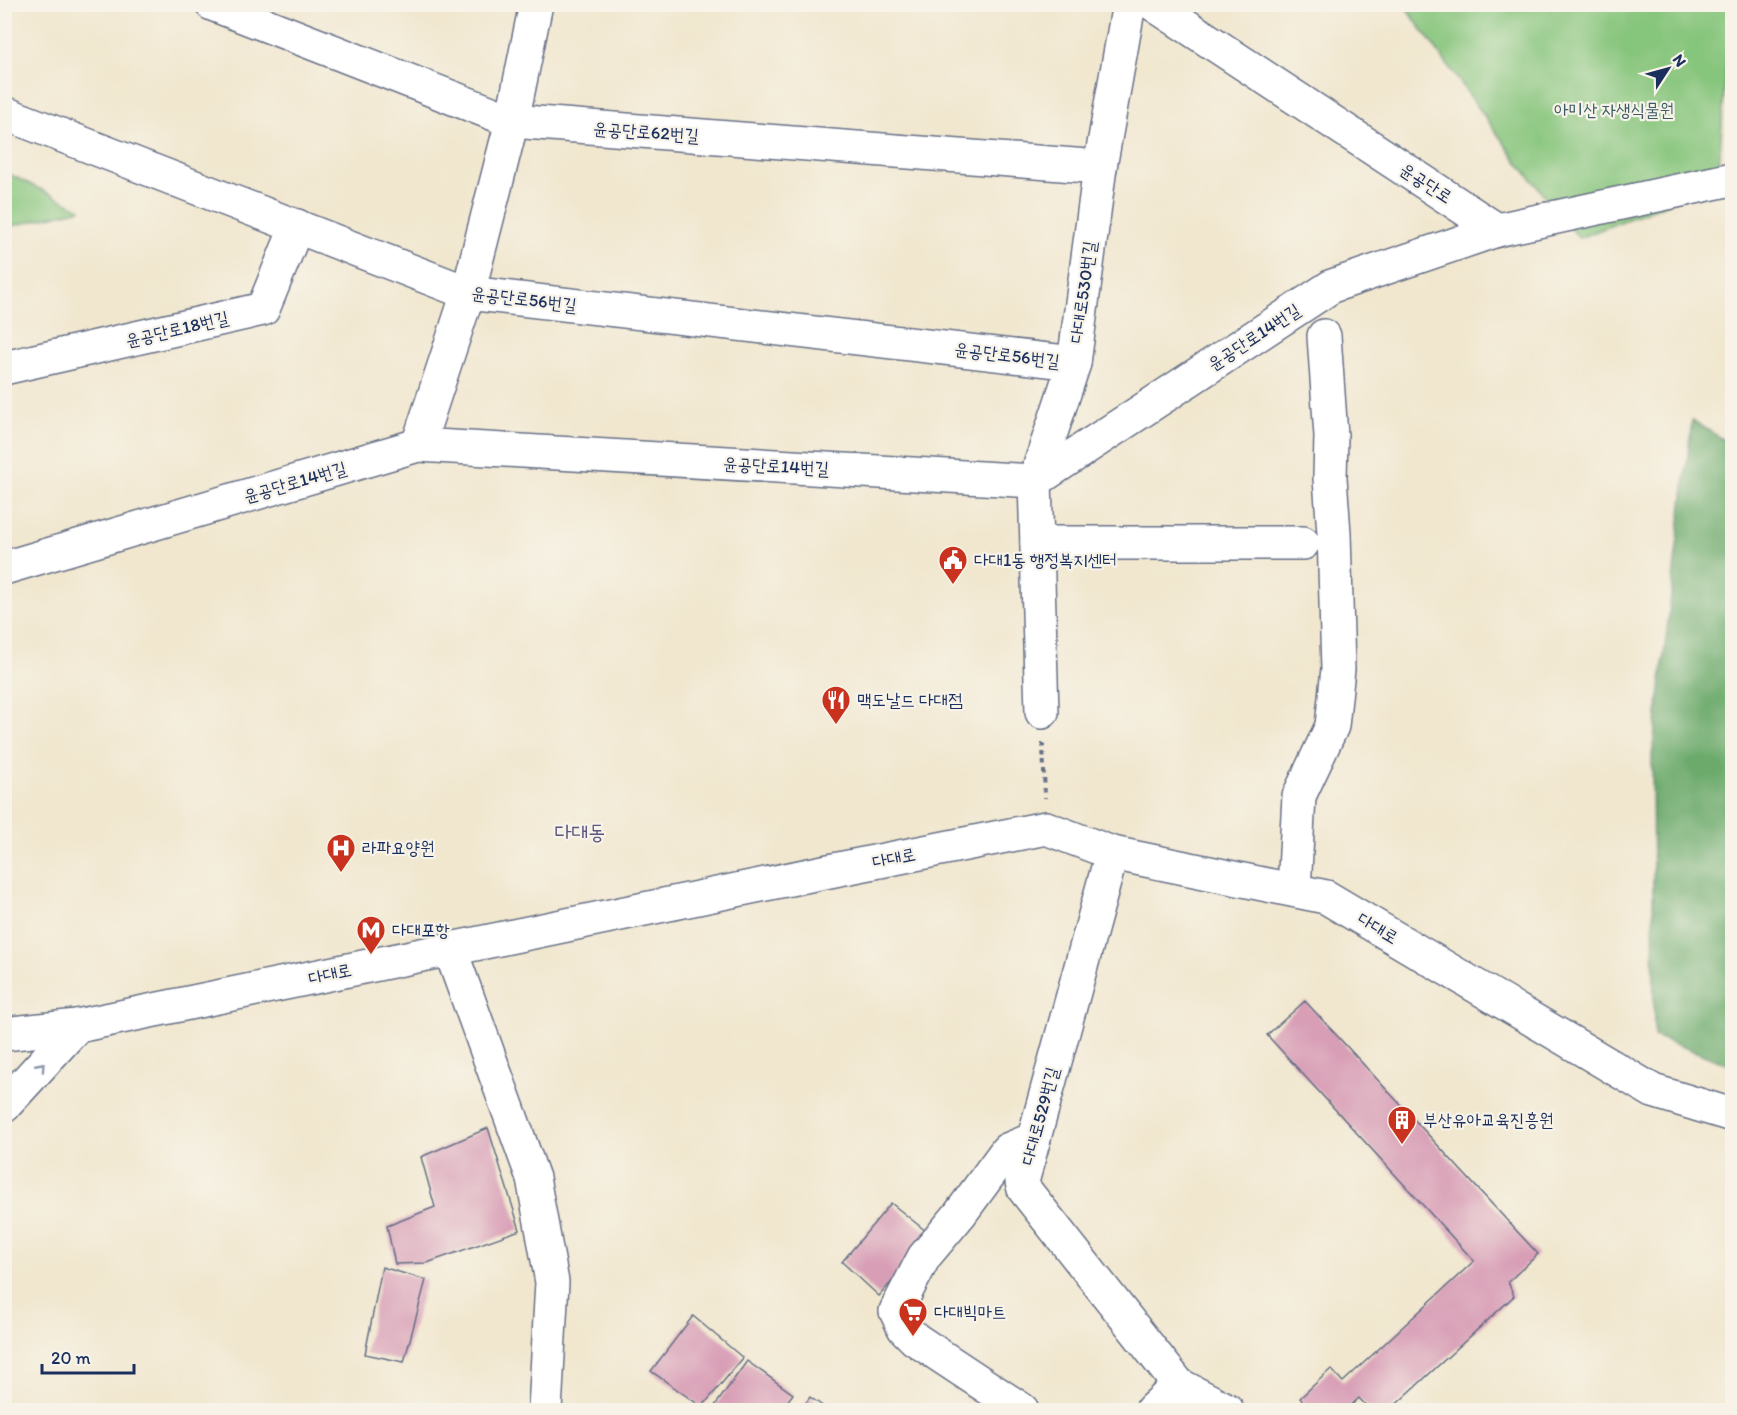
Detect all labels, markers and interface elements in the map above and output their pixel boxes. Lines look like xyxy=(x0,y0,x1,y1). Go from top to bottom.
north arrow xyxy=(1638,39,1698,99)
text: N xyxy=(1669,51,1691,70)
park label: 아미산 자생식물원 xyxy=(1554,99,1674,121)
street label: 윤공단로62번길 xyxy=(592,117,700,147)
street label: 윤공단로 xyxy=(1396,158,1456,208)
street label: 다대로530번길 xyxy=(1065,239,1101,344)
street label: 윤공단로56번길 xyxy=(470,282,578,316)
street label: 윤공단로14번길 xyxy=(1204,299,1305,375)
street label: 윤공단로18번길 xyxy=(123,306,231,352)
street label: 윤공단로56번길 xyxy=(953,338,1061,372)
street label: 윤공단로14번길 xyxy=(722,452,830,480)
street label: 윤공단로14번길 xyxy=(241,457,350,507)
public building icon: 다대1동 행정복지센터 xyxy=(937,544,969,586)
place label: 다대1동 행정복지센터 xyxy=(974,549,1117,571)
restaurant icon: 맥도날드 다대점 xyxy=(820,684,852,726)
place label: 맥도날드 다대점 xyxy=(857,689,963,711)
district label: 다대동 xyxy=(555,819,605,844)
hospital icon: 라파요양원 xyxy=(325,832,357,874)
place label: 라파요양원 xyxy=(362,837,434,859)
street label: 다대로 xyxy=(871,843,917,873)
street label: 다대로 xyxy=(1354,907,1402,949)
metro station icon: 다대포항 xyxy=(355,914,387,956)
place label: 다대포항 xyxy=(392,919,450,941)
street label: 다대로 xyxy=(306,959,354,989)
one-way arrow xyxy=(34,1062,45,1073)
street label: 다대로529번길 xyxy=(1016,1064,1064,1168)
building icon: 부산유아교육진흥원 xyxy=(1386,1104,1418,1146)
place label: 부산유아교육진흥원 xyxy=(1423,1109,1553,1131)
supermarket icon: 다대빅마트 xyxy=(897,1296,929,1338)
place label: 다대빅마트 xyxy=(934,1301,1006,1323)
scale bar xyxy=(42,1337,134,1375)
text: 20 m xyxy=(51,1347,91,1369)

